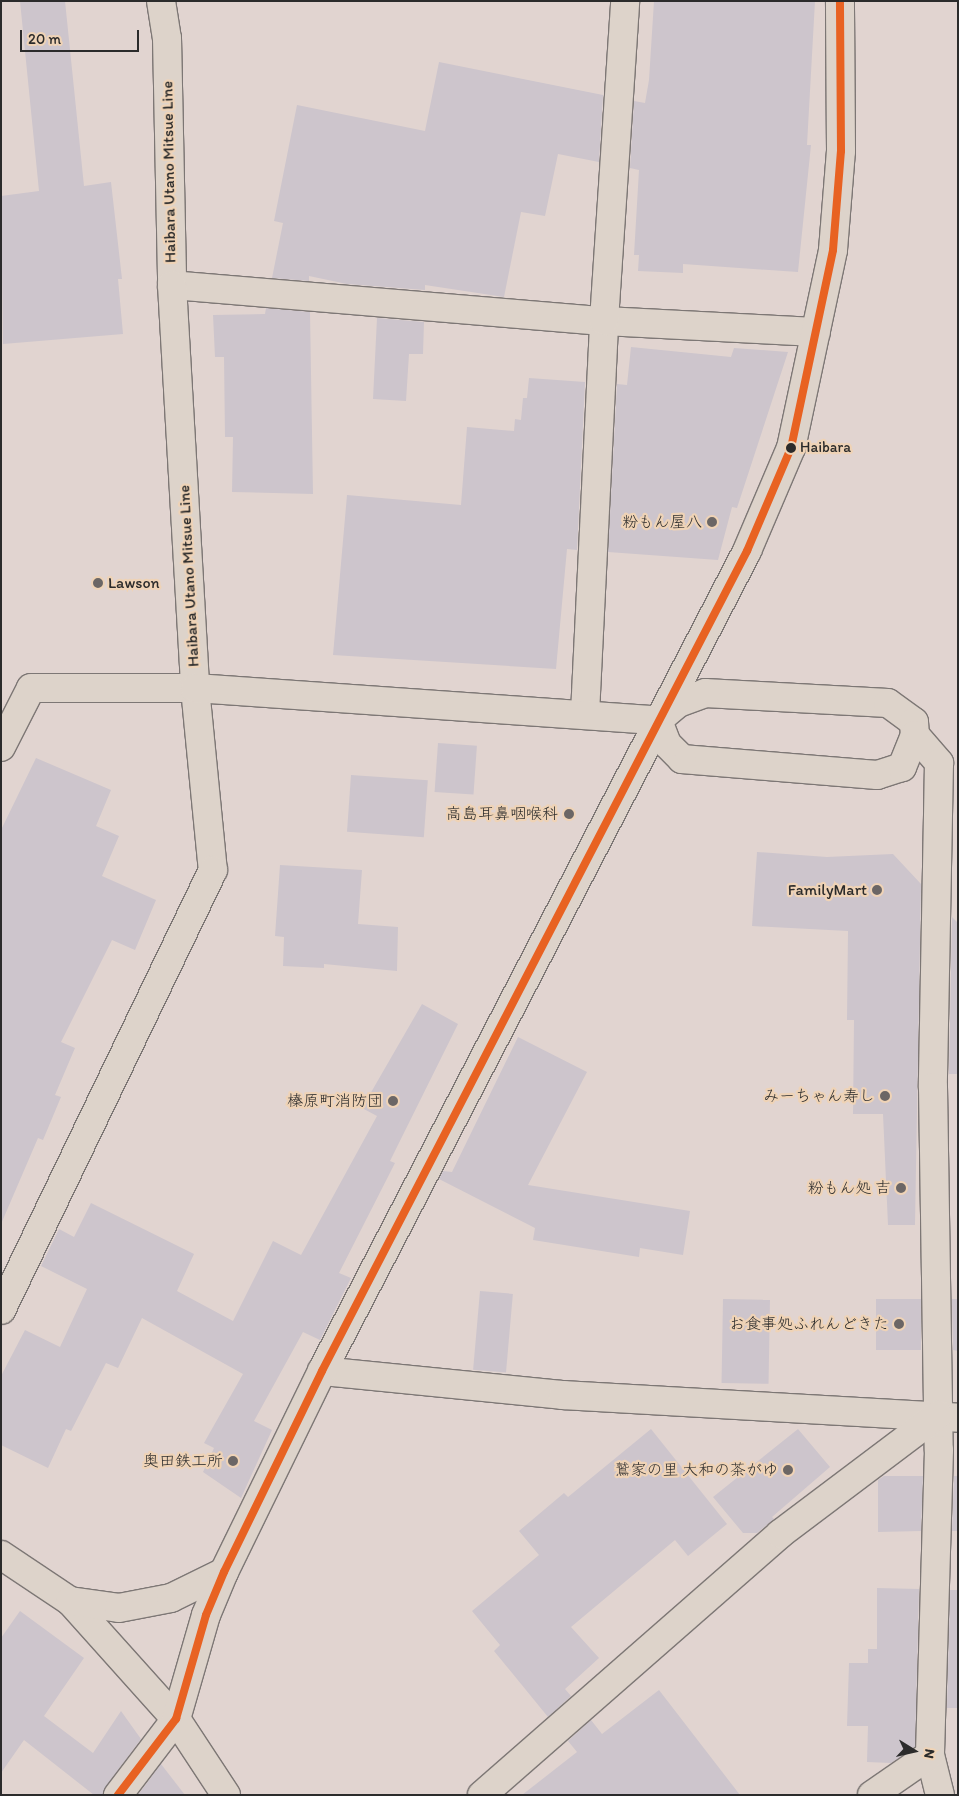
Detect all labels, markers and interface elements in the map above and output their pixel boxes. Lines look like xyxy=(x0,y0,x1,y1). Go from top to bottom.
scale bar xyxy=(22,20,141,52)
text: 20 m xyxy=(28,30,61,48)
street label: Haibara Utano Mitsue Line xyxy=(158,81,180,263)
place label: Haibara xyxy=(800,439,851,457)
marker: Haibara xyxy=(786,443,796,453)
street label: Haibara Utano Mitsue Line xyxy=(175,485,203,667)
place label: 粉もん屋八 xyxy=(622,512,702,532)
marker: 粉もん屋八 xyxy=(706,516,718,528)
place label: Lawson xyxy=(108,573,160,593)
marker: Lawson xyxy=(92,577,104,589)
place label: 高島耳鼻咽喉科 xyxy=(446,804,558,824)
marker: 高島耳鼻咽喉科 xyxy=(562,807,576,821)
place label: FamilyMart xyxy=(788,880,867,900)
marker: FamilyMart xyxy=(871,884,883,896)
place label: みーちゃん寿し xyxy=(763,1086,875,1106)
marker: みーちゃん寿し xyxy=(879,1090,891,1102)
place label: 榛原町消防団 xyxy=(287,1091,383,1111)
marker: 榛原町消防団 xyxy=(387,1095,399,1107)
place label: 粉もん処 吉 xyxy=(807,1178,891,1198)
marker: 粉もん処 吉 xyxy=(895,1182,907,1194)
place label: お食事処ふれんどきた xyxy=(729,1314,889,1334)
marker: お食事処ふれんどきた xyxy=(893,1318,905,1330)
place label: 奥田鉄工所 xyxy=(143,1451,223,1471)
marker: 奥田鉄工所 xyxy=(227,1455,239,1467)
place label: 鷲家の里 大和の茶がゆ xyxy=(614,1460,778,1480)
marker: 鷲家の里 大和の茶がゆ xyxy=(782,1464,794,1476)
north arrow xyxy=(889,1726,939,1776)
text: N xyxy=(920,1748,938,1760)

